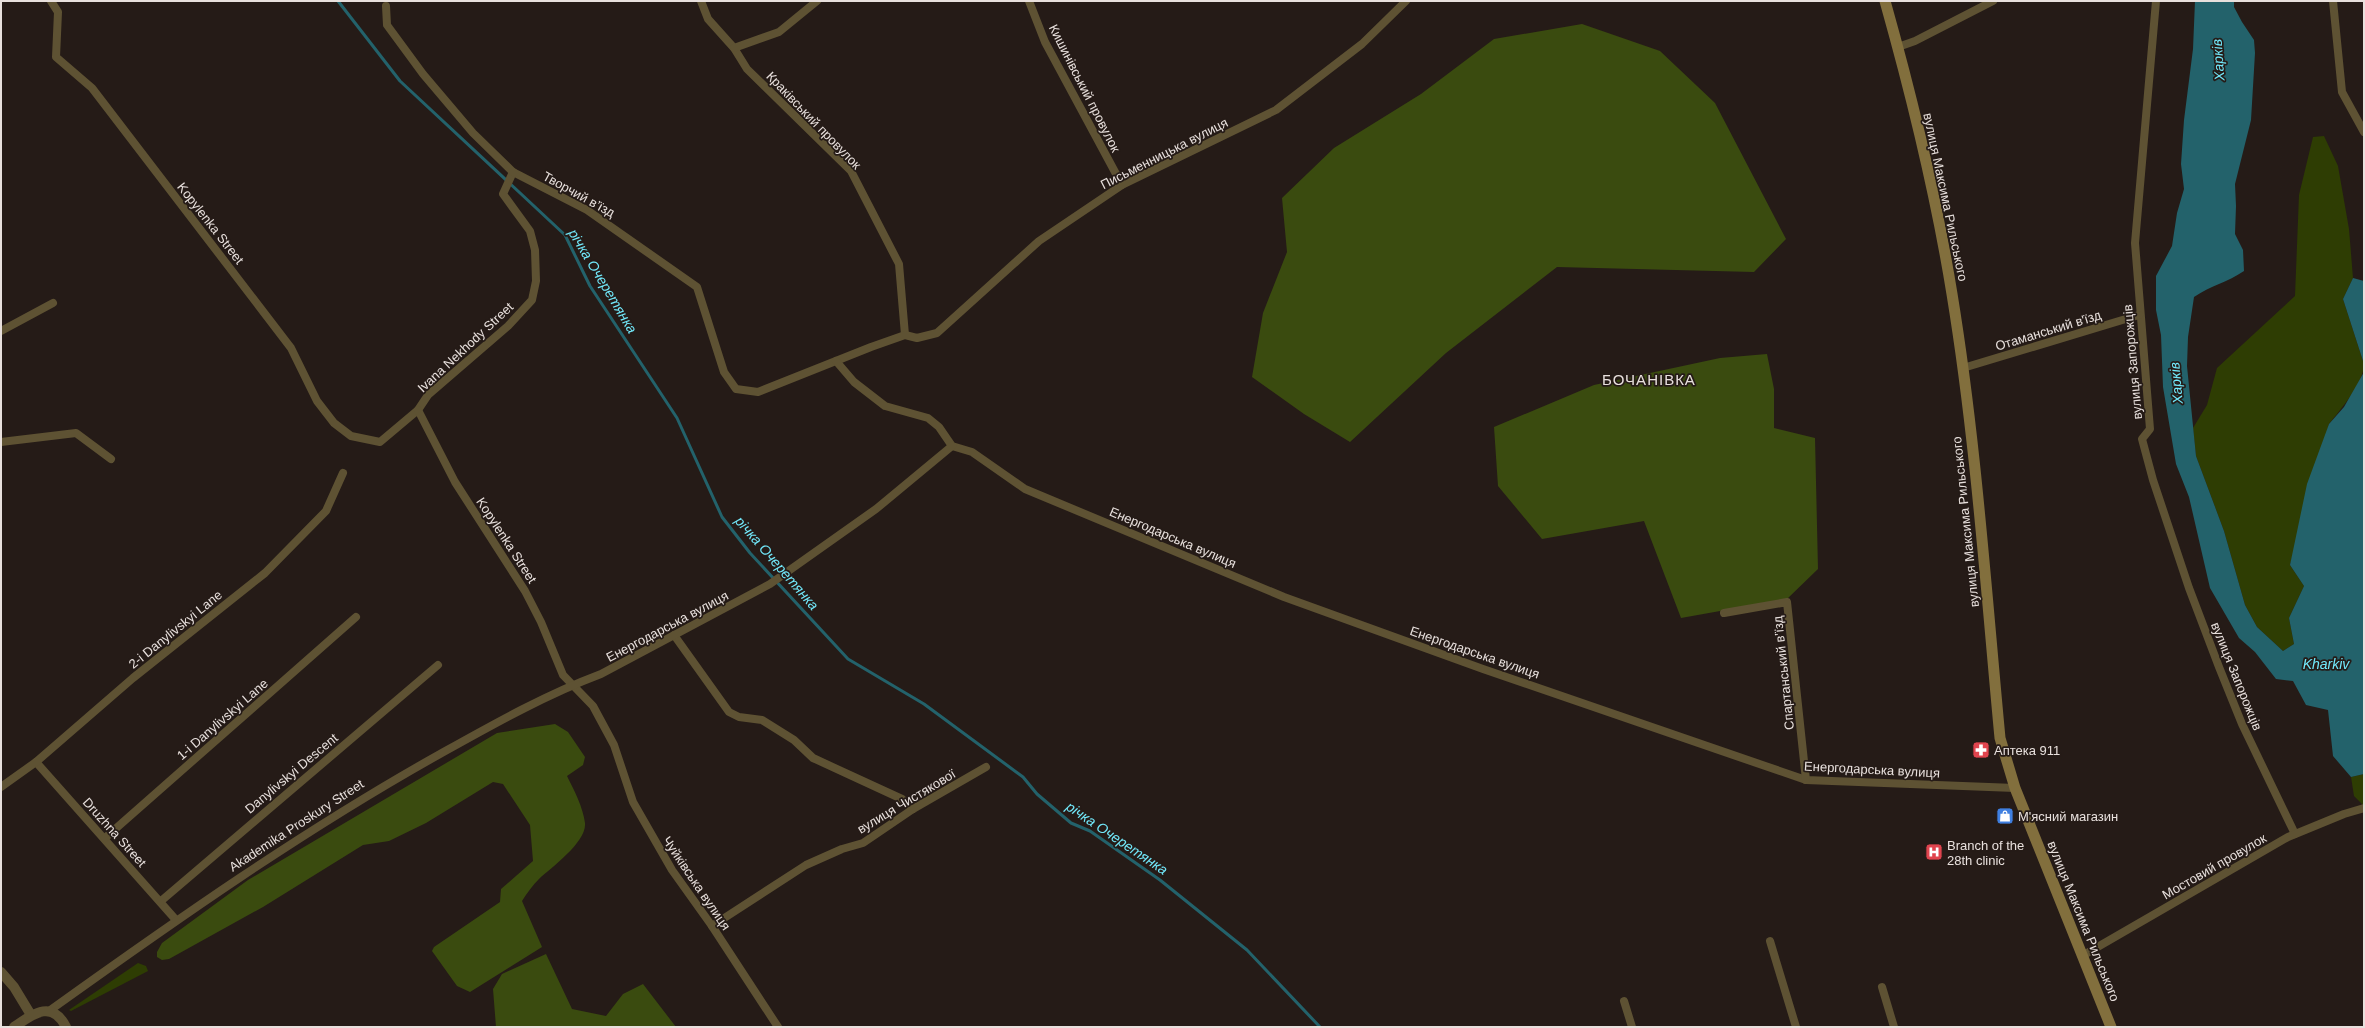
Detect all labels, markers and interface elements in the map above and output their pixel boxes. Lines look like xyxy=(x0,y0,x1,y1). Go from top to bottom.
street label: Кишинівський провулок xyxy=(1046,22,1123,155)
water label: Харків xyxy=(2209,39,2228,82)
street label: Краківський провулок xyxy=(763,69,864,172)
street label: вулиця Максима Рильського xyxy=(1920,112,1971,283)
street label: Письменницька вулиця xyxy=(1098,115,1230,192)
street label: Творчий в’їзд xyxy=(540,169,618,221)
street label: Kopylenka Street xyxy=(174,180,247,267)
water label: річка Очеретянка xyxy=(565,225,641,336)
street label: Ivana Nekhody Street xyxy=(415,299,516,395)
street label: вулиця Запорожців xyxy=(2120,304,2145,420)
street label: Отаманський в'їзд xyxy=(1993,307,2103,354)
water label: Харків xyxy=(2166,361,2186,406)
district label: БОЧАНІВКА xyxy=(1602,371,1696,388)
street label: вулиця Максима Рильського xyxy=(1949,436,1982,608)
street label: Kopylenka Street xyxy=(473,495,540,586)
street label: Енергодарська вулиця xyxy=(1107,504,1238,571)
water label: річка Очеретянка xyxy=(731,512,822,613)
street label: 2-i Danylivskyi Lane xyxy=(126,587,225,672)
street label: Енергодарська вулиця xyxy=(604,588,731,665)
street label: Спартанський в’їзд xyxy=(1770,615,1797,731)
street label: вулиця Запорожців xyxy=(2208,620,2265,733)
street label: Енергодарська вулиця xyxy=(1408,623,1542,682)
water label: Kharkiv xyxy=(2303,656,2350,672)
street label: 1-i Danylivskyi Lane xyxy=(174,676,271,763)
street label: Danylivskyi Descent xyxy=(242,730,341,817)
pharmacy icon: Аптека 911 xyxy=(1971,740,1991,760)
place label: Аптека 911 xyxy=(1994,743,2060,758)
street label: Енергодарська вулиця xyxy=(1804,758,1940,781)
street label: вулиця Чистякової xyxy=(854,766,958,837)
street label: Akademika Proskury Street xyxy=(226,776,367,875)
street label: Druzhna Street xyxy=(80,795,150,870)
water label: річка Очеретянка xyxy=(1062,798,1171,878)
shop icon: М'ясний магазин xyxy=(1995,806,2015,826)
place label: М'ясний магазин xyxy=(2018,809,2118,824)
street label: Мостовий провулок xyxy=(2159,830,2269,902)
street label: Чуйківська вулиця xyxy=(660,833,734,933)
place label: Branch of the 28th clinic xyxy=(1947,838,2024,868)
street label: вулиця Максима Рильського xyxy=(2044,839,2123,1004)
hospital icon: Branch of the 28th clinic xyxy=(1924,842,1944,862)

